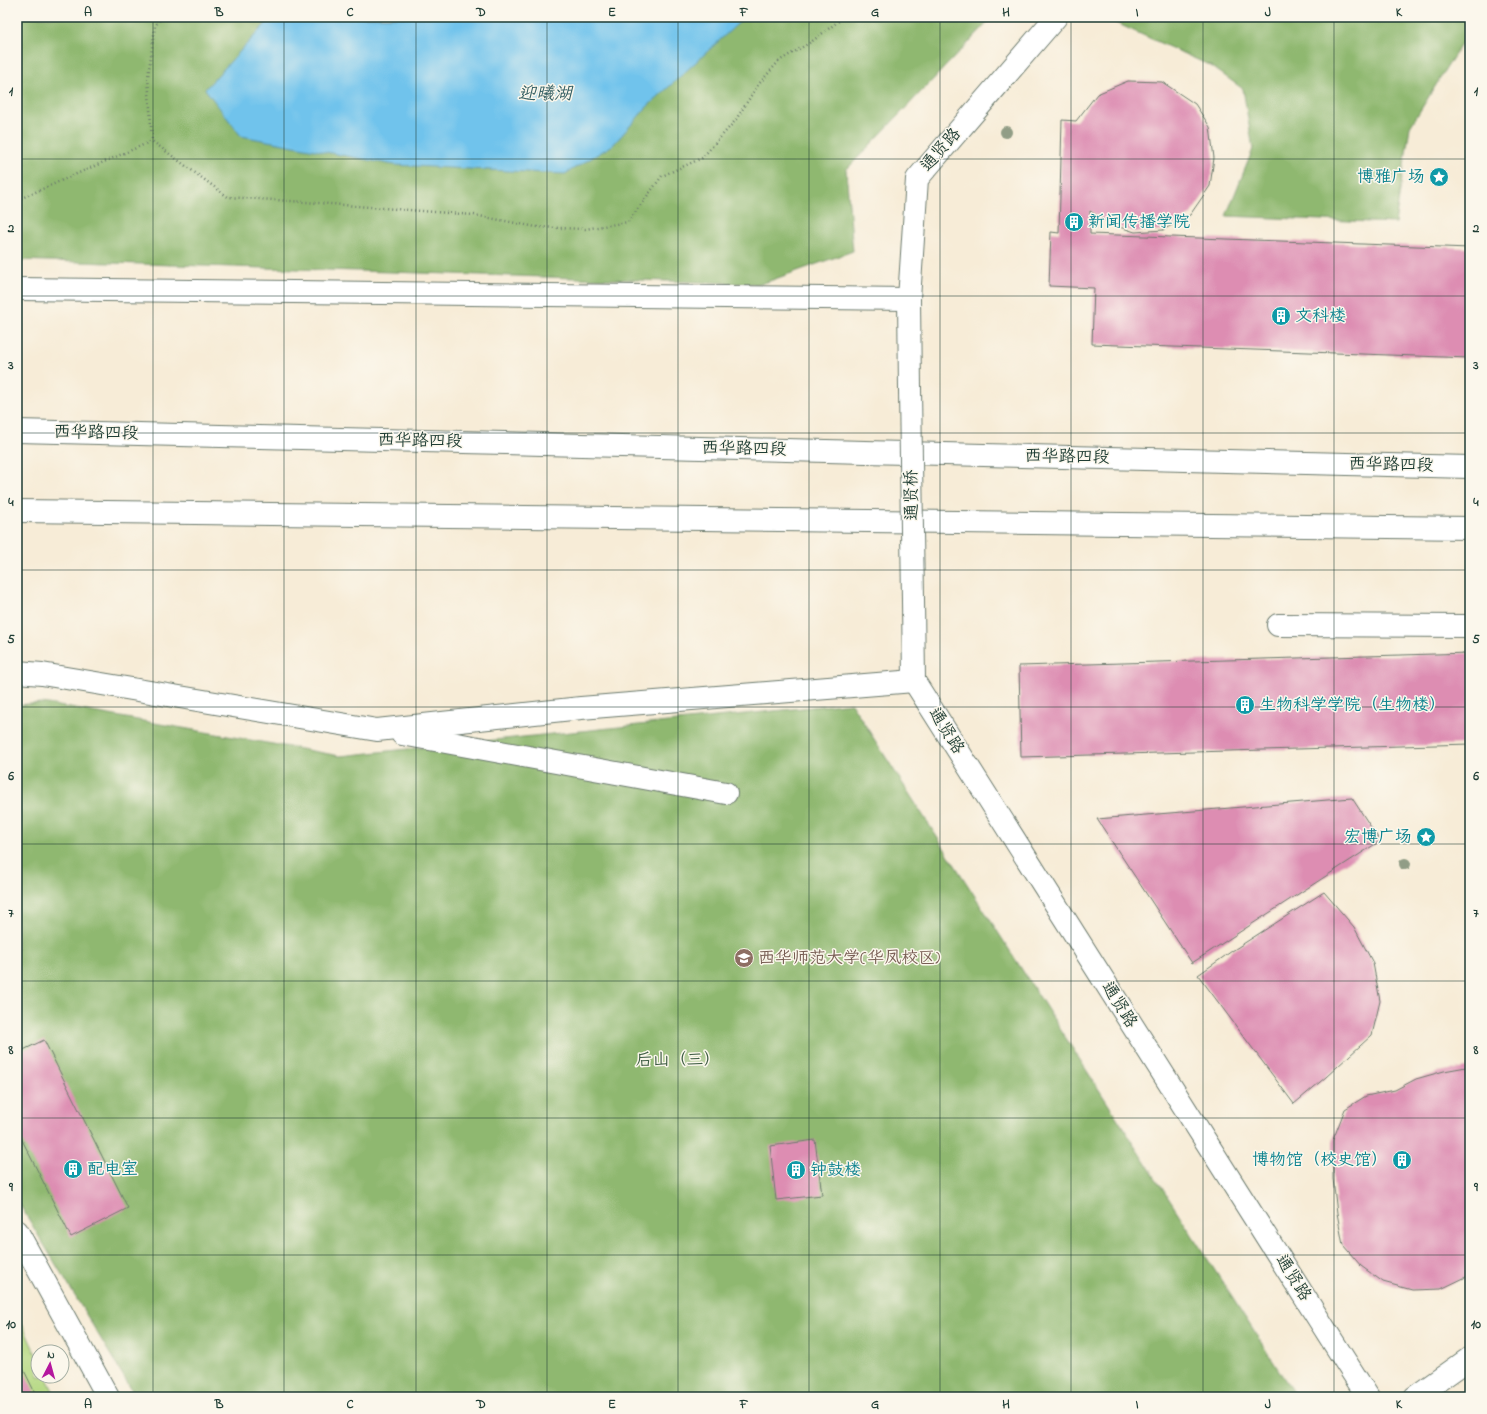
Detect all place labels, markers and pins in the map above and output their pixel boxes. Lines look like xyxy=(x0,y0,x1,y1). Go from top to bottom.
place label: 博雅广场 xyxy=(1357,165,1425,190)
place icon: 博雅广场 xyxy=(1428,166,1450,188)
place label: 新闻传播学院 xyxy=(1088,210,1190,235)
building icon: 新闻传播学院 xyxy=(1063,211,1085,233)
place label: 文科楼 xyxy=(1295,304,1346,329)
building icon: 文科楼 xyxy=(1270,305,1292,327)
place label: 生物科学学院（生物楼） xyxy=(1259,693,1446,718)
building icon: 生物科学学院（生物楼） xyxy=(1234,694,1256,716)
place label: 宏博广场 xyxy=(1344,825,1412,850)
place icon: 宏博广场 xyxy=(1415,826,1437,848)
place label: 西华师范大学(华凤校区) xyxy=(758,946,940,971)
school or university icon: 西华师范大学(华凤校区) xyxy=(733,947,755,969)
place label: 博物馆（校史馆） xyxy=(1252,1148,1388,1173)
building icon: 博物馆（校史馆） xyxy=(1391,1149,1413,1171)
place label: 配电室 xyxy=(87,1157,138,1182)
building icon: 配电室 xyxy=(62,1158,84,1180)
place label: 钟鼓楼 xyxy=(810,1158,861,1183)
building icon: 钟鼓楼 xyxy=(785,1159,807,1181)

